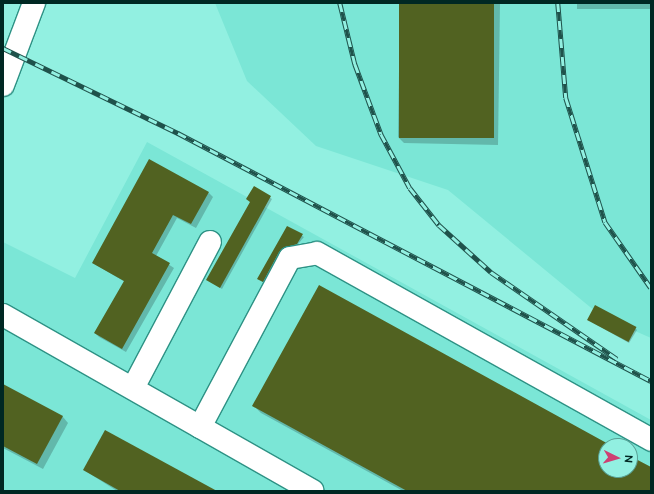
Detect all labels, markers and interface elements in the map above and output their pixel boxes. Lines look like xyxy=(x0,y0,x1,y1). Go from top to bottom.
north arrow xyxy=(598,438,638,478)
text: N xyxy=(623,454,635,464)

